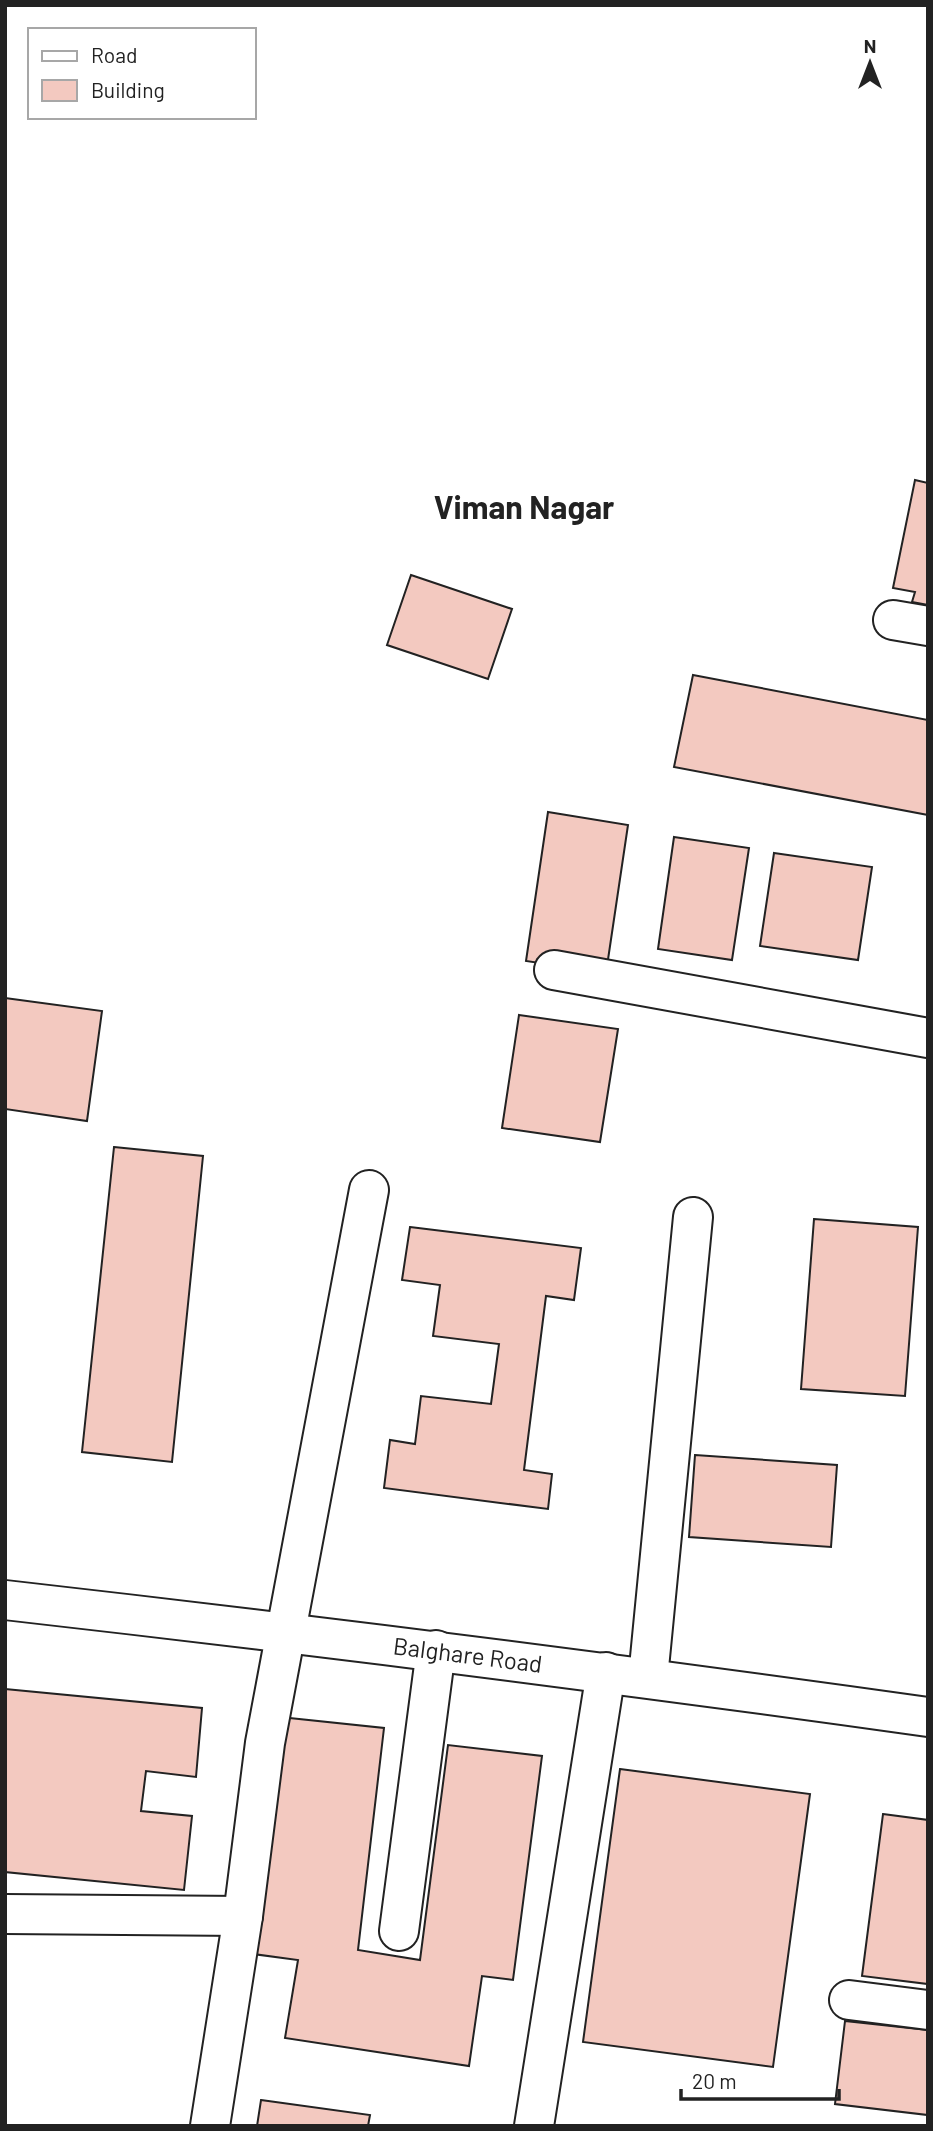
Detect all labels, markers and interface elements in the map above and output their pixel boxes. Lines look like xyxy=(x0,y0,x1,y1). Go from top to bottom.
legend xyxy=(28,28,256,119)
north arrow xyxy=(835,28,905,98)
text: N xyxy=(864,34,876,57)
text: Road xyxy=(91,42,137,67)
text: Building xyxy=(91,77,165,102)
district label: Viman Nagar xyxy=(434,487,614,525)
street label: Balghare Road xyxy=(392,1630,544,1678)
scale bar xyxy=(681,2058,838,2102)
text: 20 m xyxy=(692,2068,737,2093)

